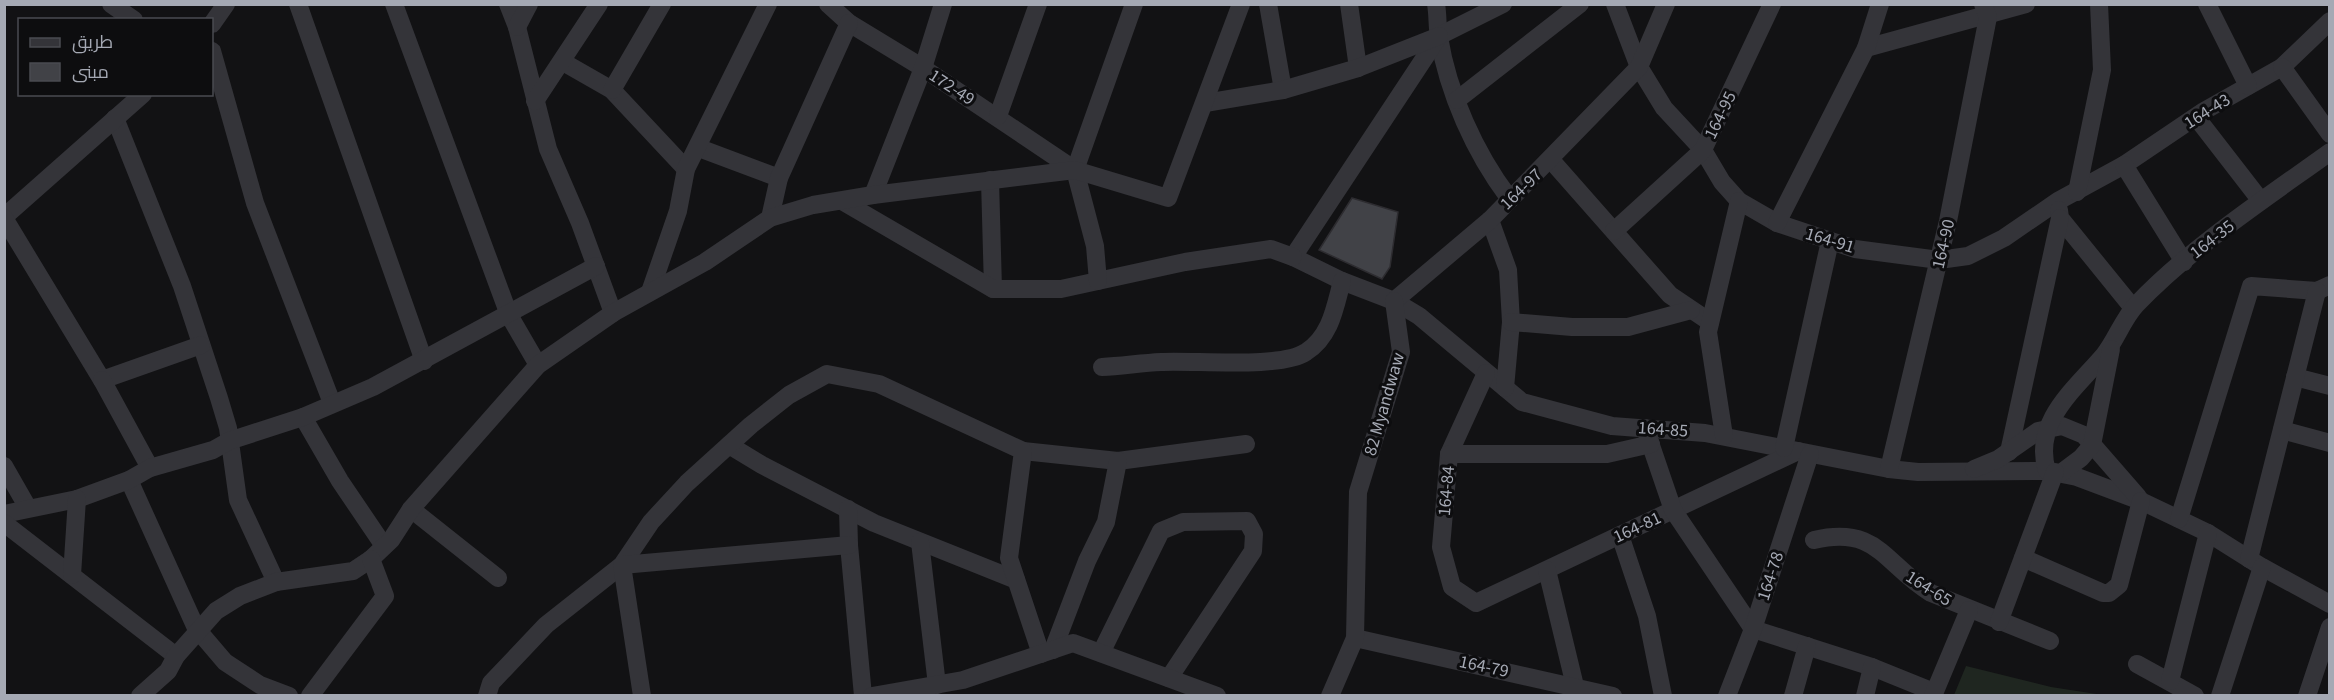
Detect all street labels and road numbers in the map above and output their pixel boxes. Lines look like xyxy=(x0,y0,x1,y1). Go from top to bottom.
street label: 172-49 xyxy=(924,63,980,112)
street label: 164-95 xyxy=(1698,87,1743,143)
street label: 164-43 xyxy=(2179,87,2235,135)
street label: 164-97 xyxy=(1495,163,1548,216)
street label: 164-35 xyxy=(2185,214,2240,265)
street label: 164-90 xyxy=(1926,217,1961,271)
street label: 164-91 xyxy=(1802,221,1858,260)
street label: 82 Myandwaw xyxy=(1358,350,1411,459)
street label: 164-85 xyxy=(1637,415,1689,444)
street label: 164-84 xyxy=(1432,465,1461,517)
street label: 164-81 xyxy=(1609,505,1665,549)
street label: 164-78 xyxy=(1751,548,1790,604)
street label: 164-65 xyxy=(1901,564,1957,612)
street label: 164-79 xyxy=(1457,649,1511,684)

